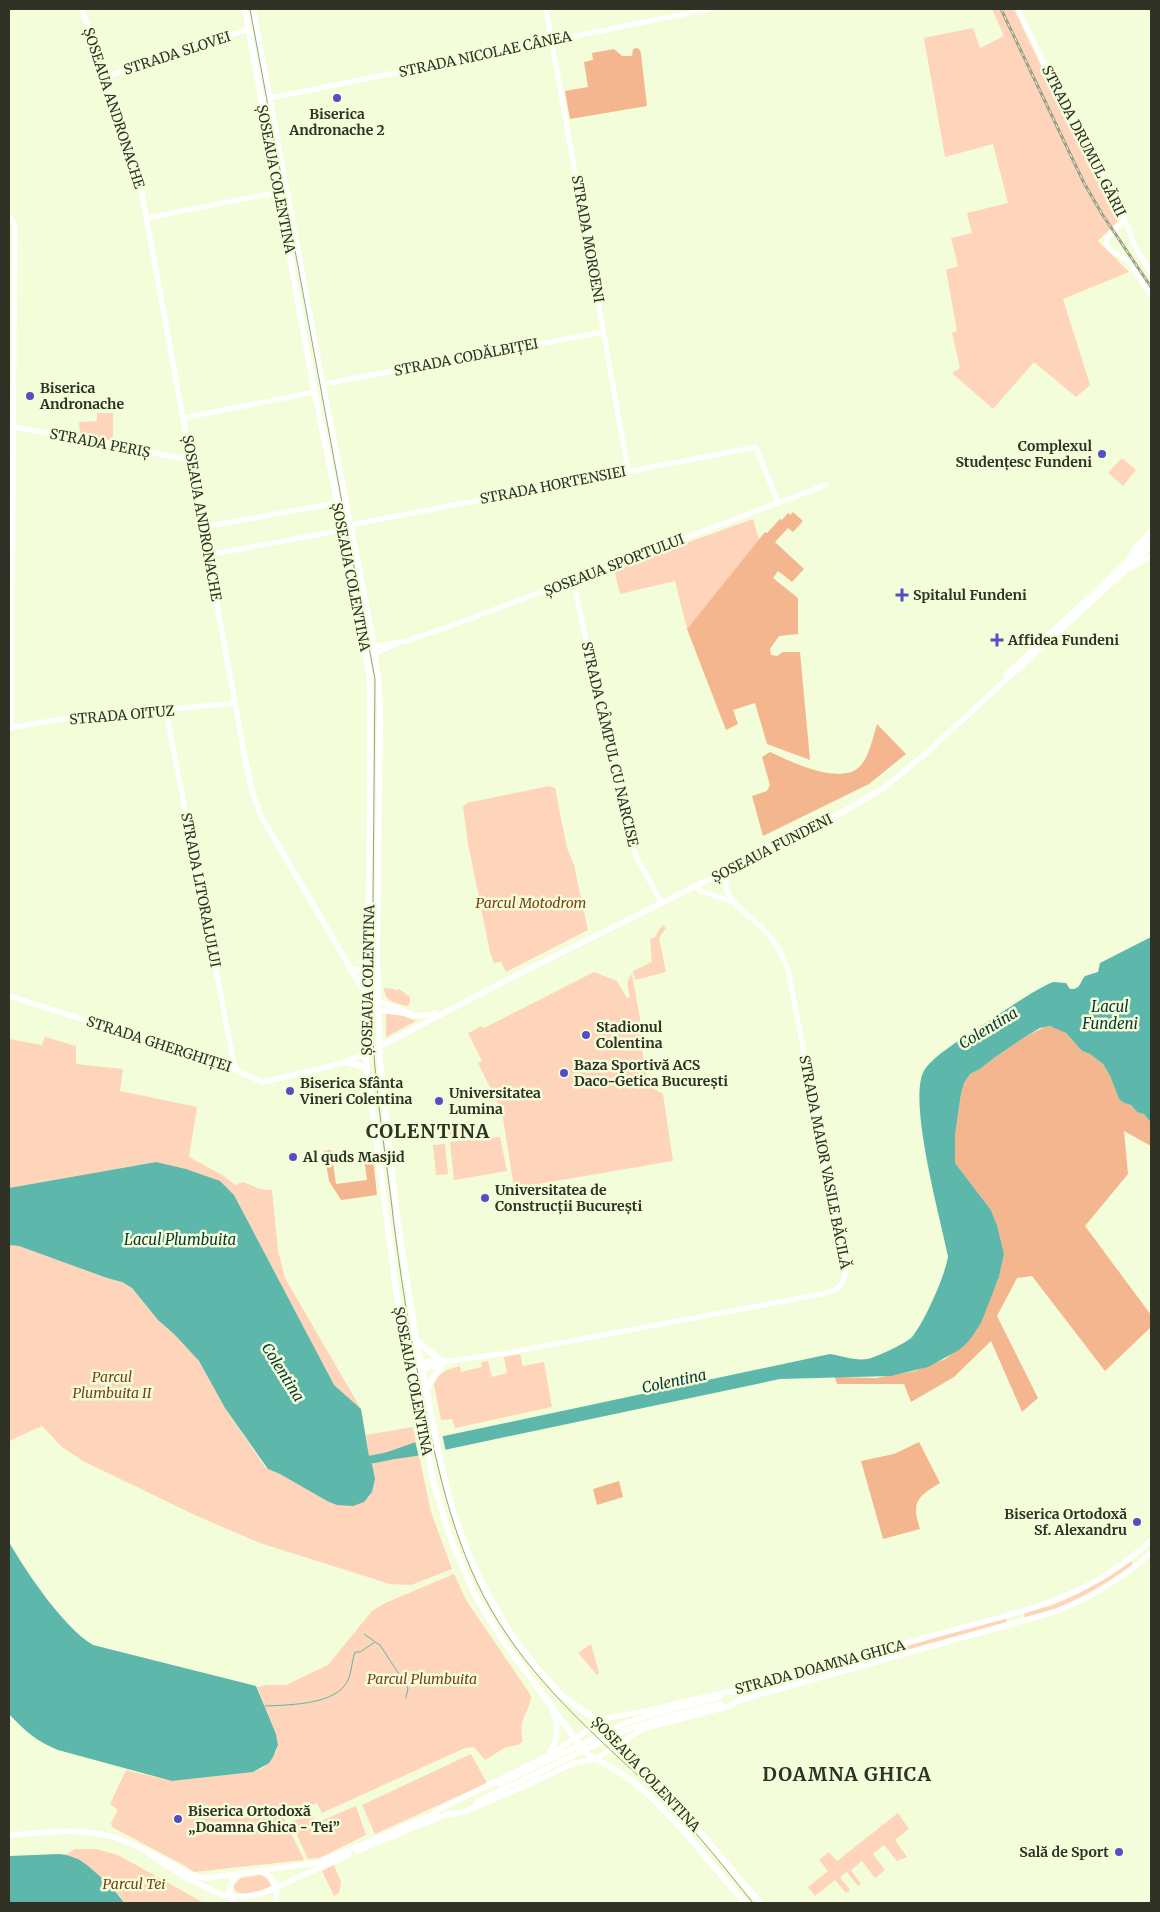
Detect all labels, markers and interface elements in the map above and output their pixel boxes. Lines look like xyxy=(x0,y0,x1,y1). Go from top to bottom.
street label: ȘOSEAUA ANDRONACHE xyxy=(79,25,149,191)
street label: STRADA SLOVEI xyxy=(121,27,233,79)
street label: STRADA NICOLAE CÂNEA xyxy=(397,27,573,81)
street label: STRADA DRUMUL GĂRII xyxy=(1038,62,1130,220)
marker: Biserica Andronache 2 xyxy=(331,92,343,104)
street label: ȘOSEAUA COLENTINA xyxy=(253,103,299,255)
place label: Biserica Andronache 2 xyxy=(288,105,385,139)
street label: STRADA MOROENI xyxy=(568,174,608,304)
street label: STRADA CODĂLBIȚEI xyxy=(392,334,540,380)
place label: Biserica Andronache xyxy=(39,379,124,413)
marker: Biserica Andronache xyxy=(24,390,36,402)
street label: STRADA PERIȘ xyxy=(48,424,152,462)
street label: ȘOSEAUA ANDRONACHE xyxy=(179,434,225,603)
place label: Complexul Studențesc Fundeni xyxy=(955,437,1092,471)
marker: Complexul Studențesc Fundeni xyxy=(1096,448,1108,460)
street label: STRADA HORTENSIEI xyxy=(478,462,628,508)
street label: ȘOSEAUA COLENTINA xyxy=(328,501,374,653)
street label: ȘOSEAUA SPORTULUI xyxy=(541,530,687,600)
place label: Spitalul Fundeni xyxy=(913,586,1027,604)
marker: Spitalul Fundeni xyxy=(895,588,909,602)
place label: Affidea Fundeni xyxy=(1007,631,1119,649)
marker: Affidea Fundeni xyxy=(990,633,1004,647)
street label: STRADA CÂMPUL CU NARCISE xyxy=(578,640,642,848)
street label: STRADA OITUZ xyxy=(69,701,175,729)
street label: ȘOSEAUA FUNDENI xyxy=(709,810,835,886)
street label: STRADA LITORALULUI xyxy=(177,811,225,969)
park label: Parcul Motodrom xyxy=(475,894,587,912)
street label: ȘOSEAUA COLENTINA xyxy=(358,904,378,1056)
water label: Lacul Fundeni xyxy=(1081,997,1138,1033)
water label: Colentina xyxy=(955,1003,1021,1053)
street label: STRADA GHERGHIȚEI xyxy=(84,1012,234,1076)
place label: Stadionul Colentina xyxy=(596,1018,663,1052)
marker: Stadionul Colentina xyxy=(580,1029,592,1041)
street label: STRADA MAIOR VASILE BĂCILĂ xyxy=(795,1054,855,1270)
place label: Baza Sportivă ACS Daco-Getica București xyxy=(574,1056,728,1090)
marker: Baza Sportivă ACS Daco-Getica București xyxy=(558,1067,570,1079)
place label: Biserica Sfânta Vineri Colentina xyxy=(299,1074,413,1108)
place label: Universitatea Lumina xyxy=(449,1084,541,1118)
marker: Biserica Sfânta Vineri Colentina xyxy=(284,1085,296,1097)
marker: Universitatea Lumina xyxy=(433,1095,445,1107)
district label: COLENTINA xyxy=(366,1119,490,1143)
place label: Al quds Masjid xyxy=(302,1148,405,1166)
marker: Al quds Masjid xyxy=(287,1151,299,1163)
place label: Universitatea de Construcții București xyxy=(495,1181,643,1215)
marker: Universitatea de Construcții București xyxy=(479,1192,491,1204)
water label: Lacul Plumbuita xyxy=(124,1230,236,1249)
street label: ȘOSEAUA COLENTINA xyxy=(390,1305,436,1457)
water label: Colentina xyxy=(258,1339,308,1405)
water label: Colentina xyxy=(640,1365,708,1397)
park label: Parcul Plumbuita II xyxy=(73,1368,152,1402)
place label: Biserica Ortodoxă Sf. Alexandru xyxy=(1004,1505,1127,1539)
marker: Biserica Ortodoxă Sf. Alexandru xyxy=(1131,1516,1143,1528)
street label: STRADA DOAMNA GHICA xyxy=(733,1636,907,1698)
park label: Parcul Plumbuita xyxy=(367,1670,477,1688)
street label: ȘOSEAUA COLENTINA xyxy=(588,1713,704,1836)
district label: DOAMNA GHICA xyxy=(762,1762,932,1786)
place label: Biserica Ortodoxă „Doamna Ghica - Tei” xyxy=(188,1802,340,1836)
marker: Biserica Ortodoxă „Doamna Ghica - Tei” xyxy=(172,1813,184,1825)
place label: Sală de Sport xyxy=(1019,1843,1109,1861)
marker: Sală de Sport xyxy=(1113,1846,1125,1858)
park label: Parcul Tei xyxy=(103,1875,165,1893)

